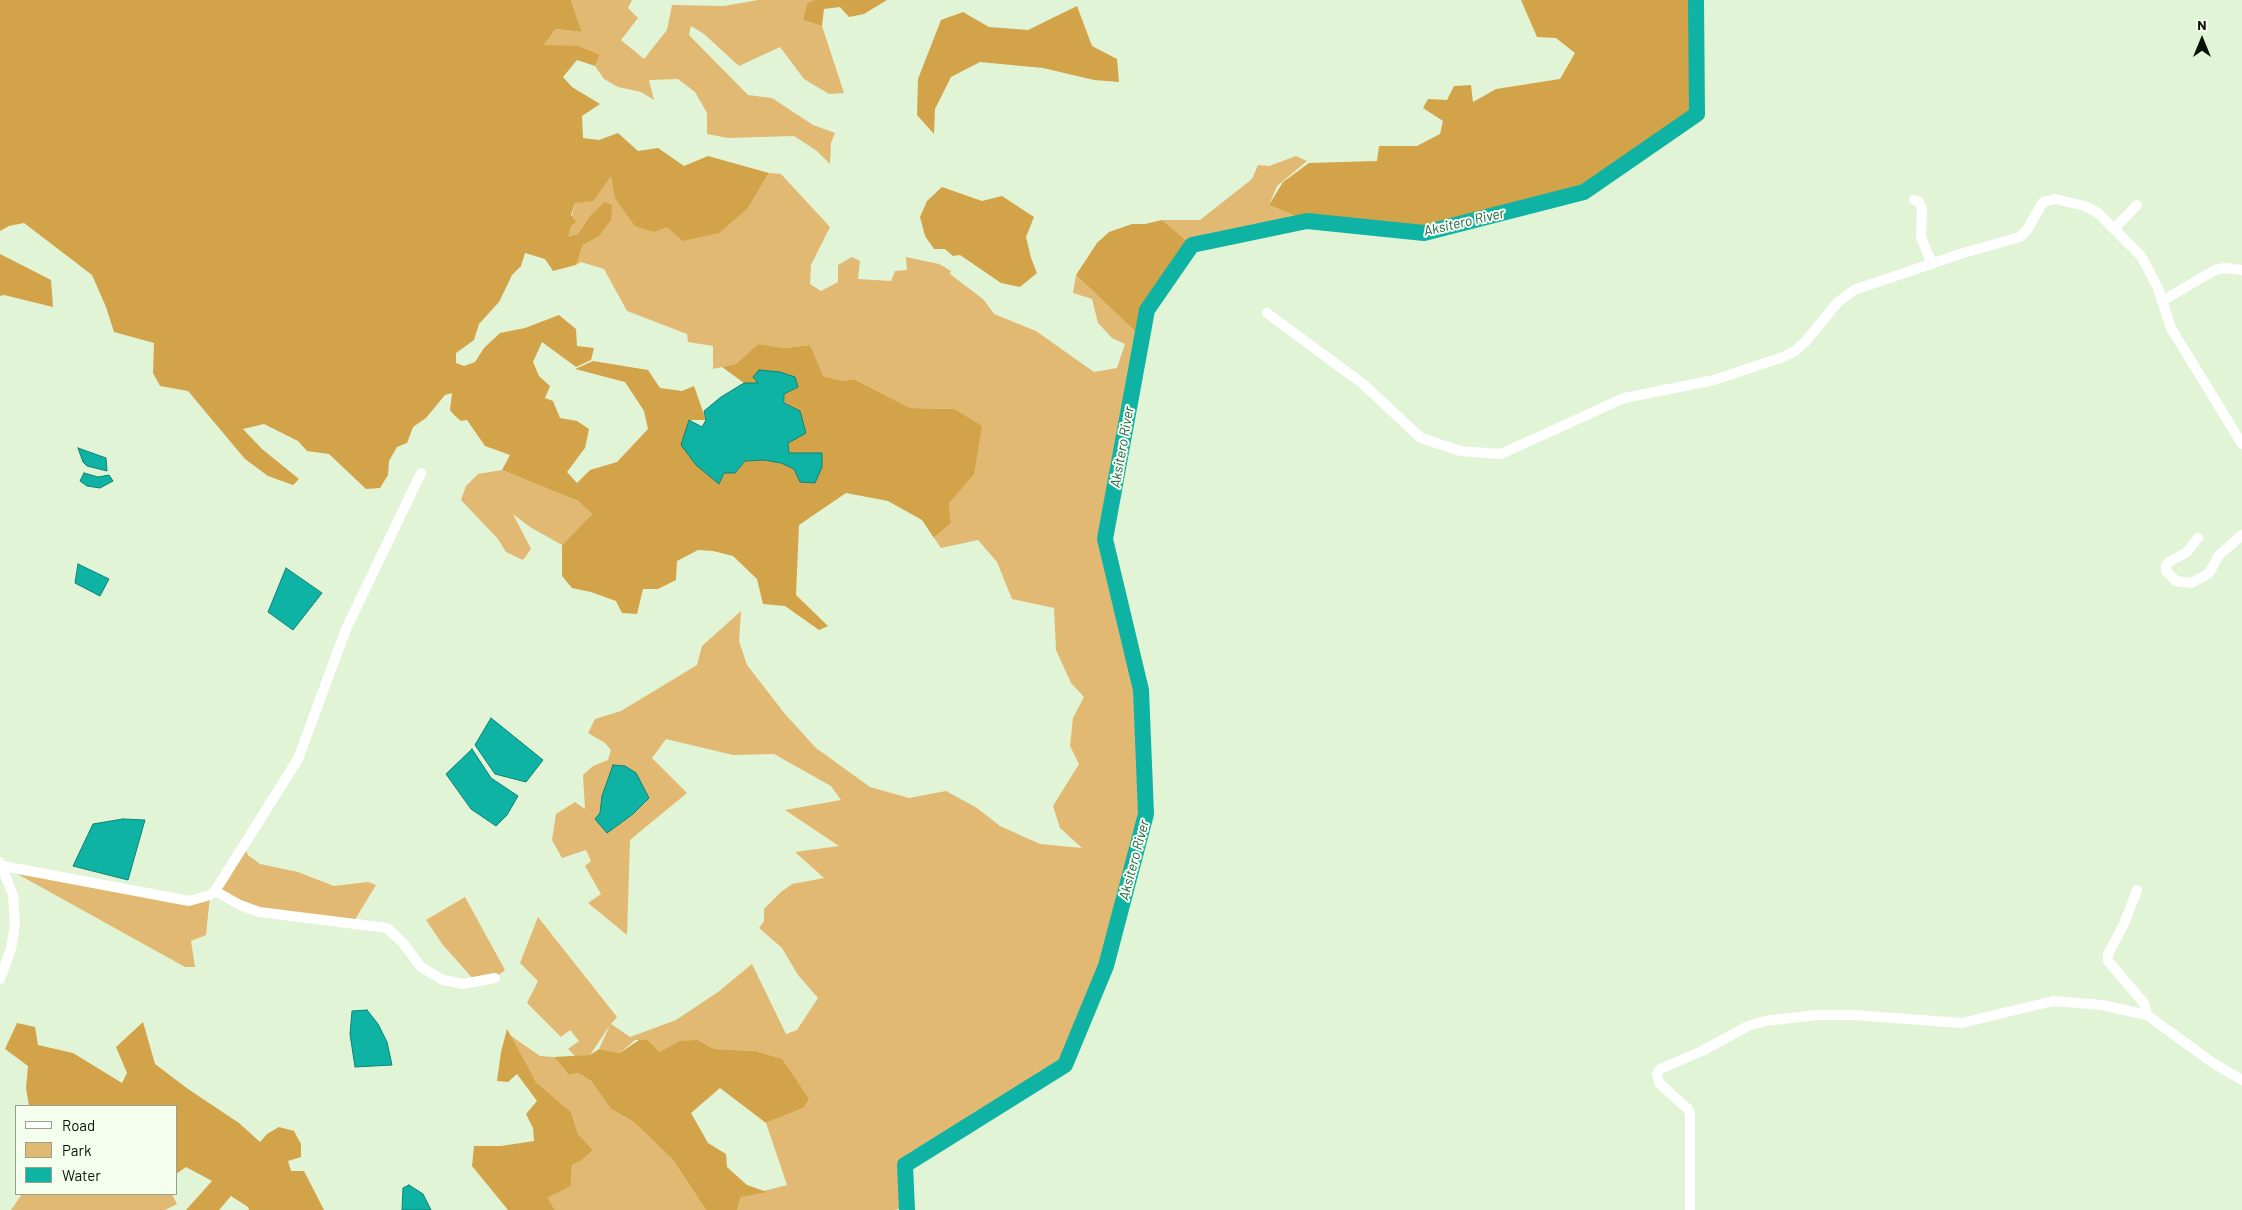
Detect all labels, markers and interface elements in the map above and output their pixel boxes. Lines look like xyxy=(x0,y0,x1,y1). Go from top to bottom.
north arrow xyxy=(2177,15,2227,65)
text: N xyxy=(2197,16,2207,33)
water label: Aksitero River xyxy=(1422,205,1506,239)
water label: Aksitero River xyxy=(1107,405,1137,489)
water label: Aksitero River xyxy=(1115,818,1153,902)
legend xyxy=(15,1105,178,1195)
text: Road xyxy=(62,1116,95,1134)
text: Park xyxy=(62,1141,91,1159)
text: Water xyxy=(62,1166,101,1184)

